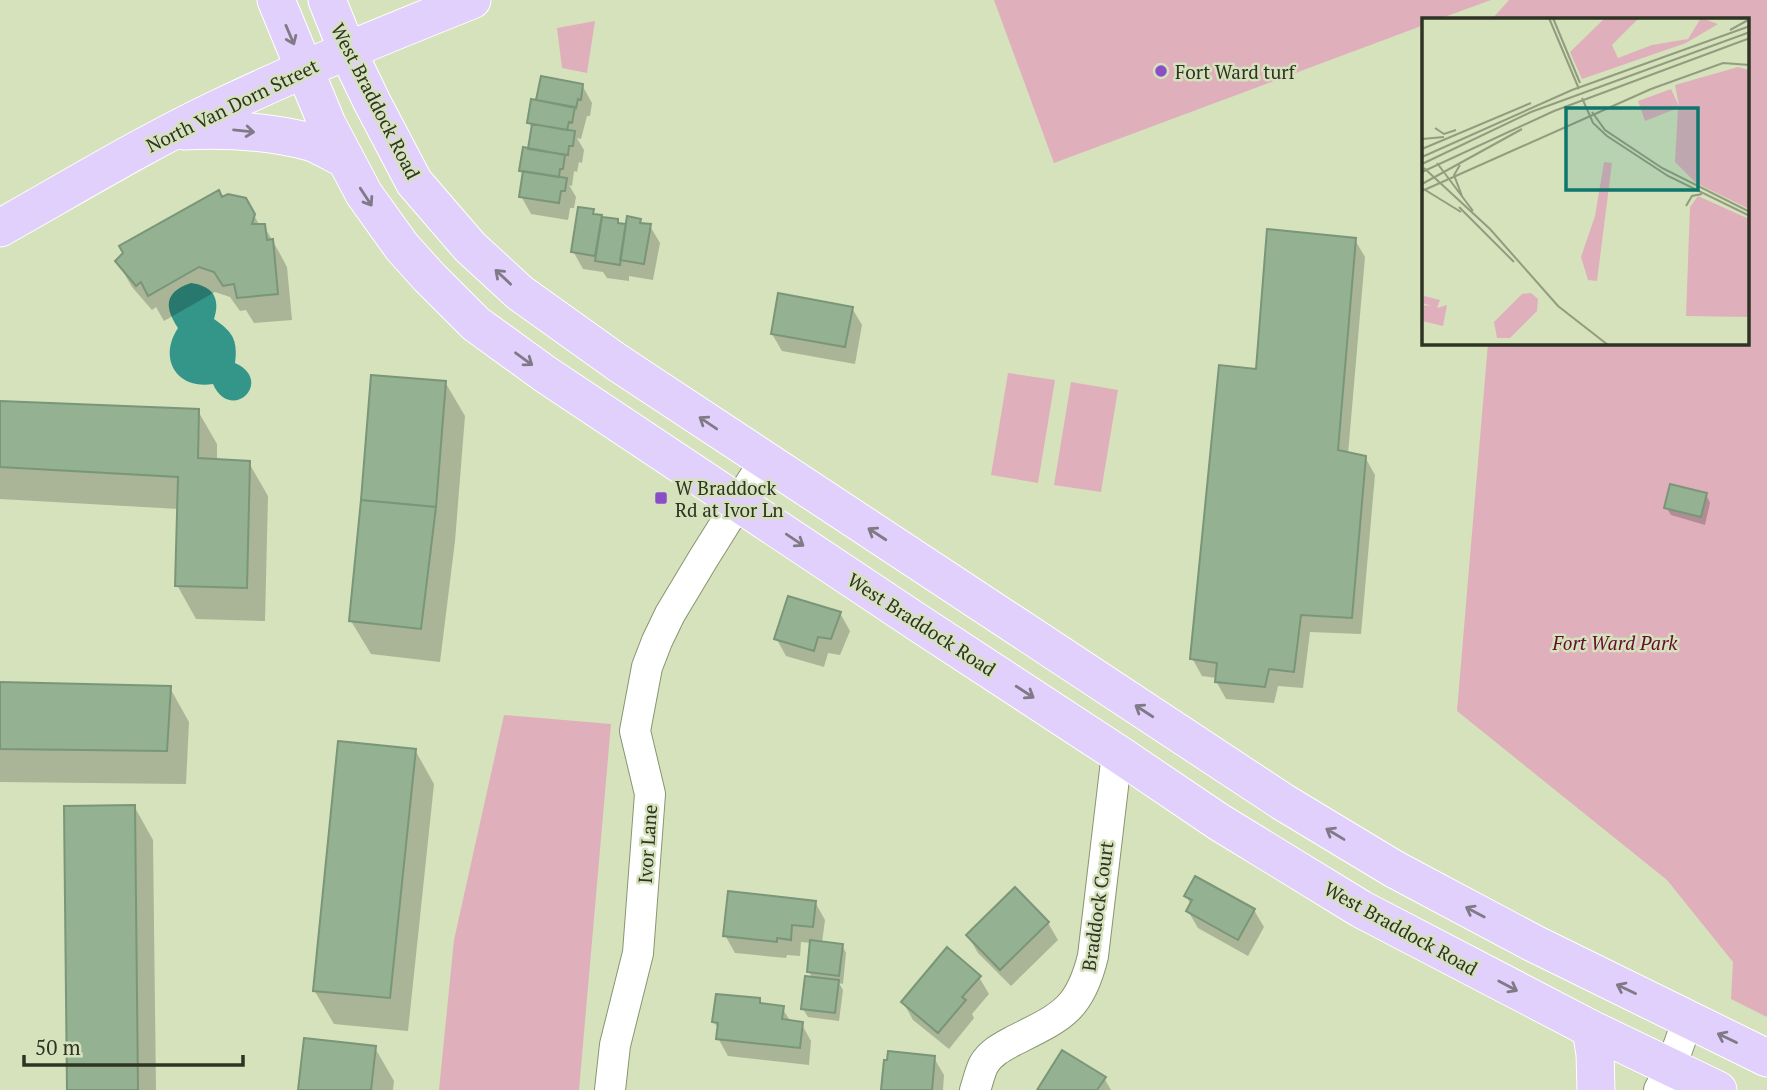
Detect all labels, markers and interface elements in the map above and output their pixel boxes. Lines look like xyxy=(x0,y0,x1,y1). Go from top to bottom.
inset map xyxy=(1422,18,1750,345)
street label: West Braddock Road xyxy=(326,19,426,184)
one-way arrow xyxy=(285,23,298,45)
street label: North Van Dorn Street xyxy=(142,52,322,158)
place label: Fort Ward turf xyxy=(1175,59,1297,84)
marker: Fort Ward turf xyxy=(1153,63,1169,79)
one-way arrow xyxy=(232,125,255,138)
one-way arrow xyxy=(359,187,374,206)
one-way arrow xyxy=(495,269,512,286)
one-way arrow xyxy=(514,351,533,366)
one-way arrow xyxy=(699,415,719,429)
place label: W Braddock Rd at Ivor Ln xyxy=(675,475,784,522)
marker: W Braddock Rd at Ivor Ln xyxy=(653,490,669,506)
one-way arrow xyxy=(868,527,887,542)
one-way arrow xyxy=(784,533,804,547)
street label: West Braddock Road xyxy=(843,567,1001,682)
park label: Fort Ward Park xyxy=(1552,630,1678,655)
one-way arrow xyxy=(1015,685,1034,699)
one-way arrow xyxy=(1135,704,1154,718)
street label: Ivor Lane xyxy=(632,804,662,884)
one-way arrow xyxy=(1326,827,1346,841)
street label: Braddock Court xyxy=(1076,839,1118,973)
street label: West Braddock Road xyxy=(1320,875,1483,981)
one-way arrow xyxy=(1465,905,1486,919)
one-way arrow xyxy=(1497,979,1518,993)
one-way arrow xyxy=(1616,982,1637,996)
scale bar xyxy=(24,1024,243,1068)
one-way arrow xyxy=(1717,1031,1738,1045)
text: 50 m xyxy=(35,1033,81,1061)

